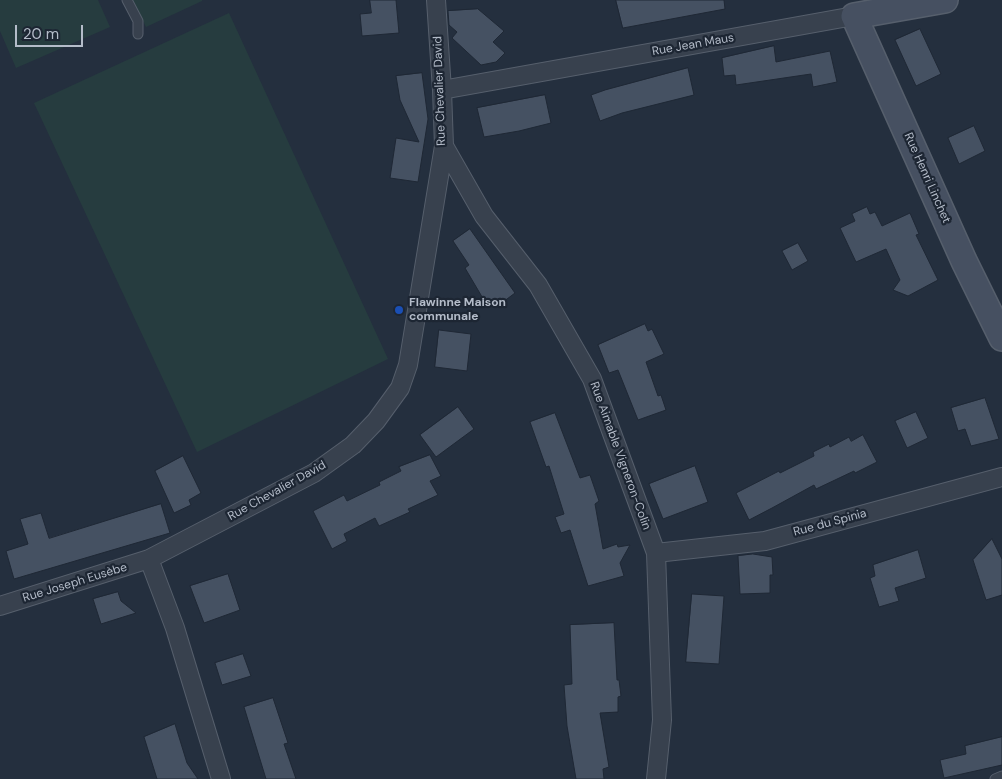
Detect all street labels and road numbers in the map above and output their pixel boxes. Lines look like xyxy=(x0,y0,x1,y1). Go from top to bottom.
street label: Rue Jean Maus xyxy=(651,31,735,59)
street label: Rue Chevalier David xyxy=(431,36,449,146)
street label: Rue Henri Linchet xyxy=(901,131,953,225)
street label: Rue Aimable Vigneron-Colin xyxy=(586,380,654,532)
street label: Rue Chevalier David xyxy=(225,458,329,524)
street label: Rue du Spinia xyxy=(792,506,868,540)
street label: Rue Joseph Eusèbe xyxy=(21,560,129,606)

